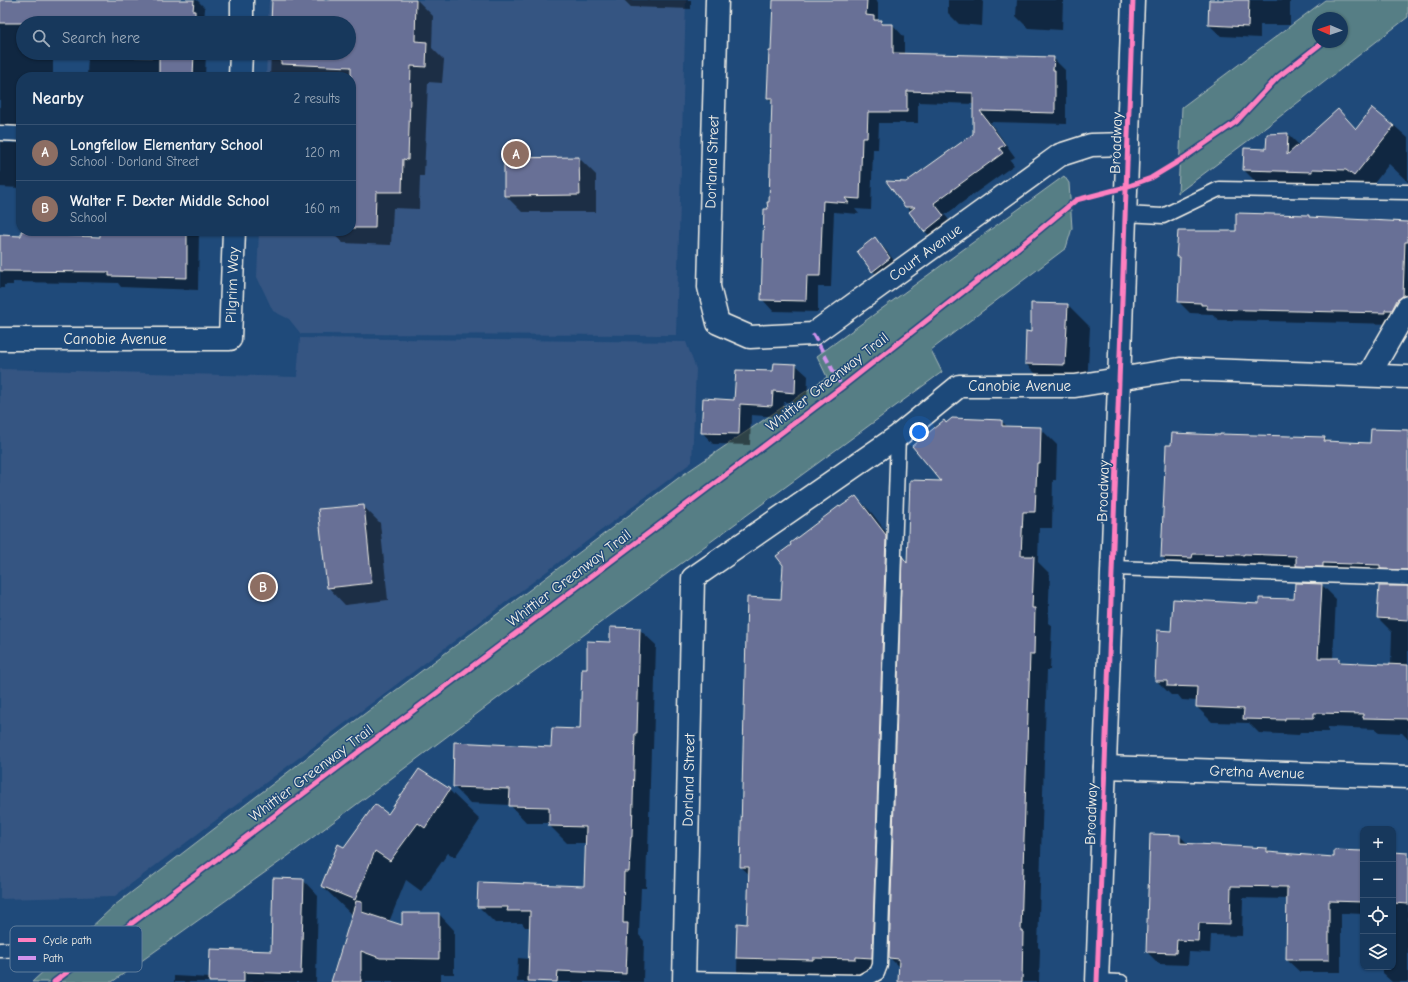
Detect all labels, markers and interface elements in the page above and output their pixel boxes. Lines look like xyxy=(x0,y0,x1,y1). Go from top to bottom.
north arrow xyxy=(1312,12,1348,48)
search box xyxy=(16,16,356,60)
icon: search xyxy=(30,27,52,49)
text: Search here xyxy=(62,29,140,47)
text: Nearby xyxy=(32,89,83,108)
text: 2 results xyxy=(293,91,340,106)
street label: Broadway xyxy=(1106,112,1126,174)
street label: Dorland Street xyxy=(701,114,723,209)
text: Longfellow Elementary School xyxy=(70,136,263,154)
pin: A xyxy=(503,139,529,169)
text: A xyxy=(41,145,49,160)
text: 120 m xyxy=(305,145,340,160)
text: School · Dorland Street xyxy=(70,154,199,169)
text: Walter F. Dexter Middle School xyxy=(70,192,269,210)
text: B xyxy=(41,201,49,216)
text: 160 m xyxy=(305,201,340,216)
text: School xyxy=(70,210,107,225)
street label: Court Avenue xyxy=(885,220,966,285)
street label: Pilgrim Way xyxy=(222,246,242,324)
street label: Whittier Greenway Trail xyxy=(762,329,892,435)
street label: Canobie Avenue xyxy=(64,330,167,348)
street label: Canobie Avenue xyxy=(968,377,1072,395)
your location xyxy=(909,422,929,442)
street label: Broadway xyxy=(1093,460,1113,522)
street label: Whittier Greenway Trail xyxy=(503,525,635,631)
pin: B xyxy=(250,572,276,602)
street label: Whittier Greenway Trail xyxy=(245,720,377,826)
street label: Dorland Street xyxy=(678,733,699,827)
street label: Gretna Avenue xyxy=(1209,761,1305,783)
street label: Broadway xyxy=(1081,783,1101,845)
map controls xyxy=(1360,826,1396,970)
button: + xyxy=(1360,826,1396,862)
button: − xyxy=(1360,862,1396,898)
button: locate xyxy=(1360,898,1396,934)
legend xyxy=(10,926,142,972)
text: Cycle path xyxy=(43,934,92,947)
button: layers xyxy=(1360,934,1396,970)
text: Path xyxy=(43,952,64,965)

